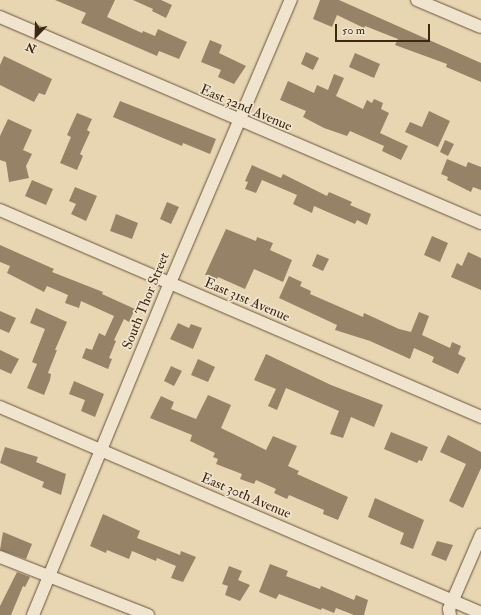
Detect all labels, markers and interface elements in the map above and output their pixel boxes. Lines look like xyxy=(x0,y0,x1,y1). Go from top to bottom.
north arrow xyxy=(16,16,56,56)
scale bar xyxy=(337,16,432,42)
text: 50 m xyxy=(342,23,365,38)
text: N xyxy=(24,40,38,55)
street label: East 32nd Avenue xyxy=(198,81,294,135)
street label: South Thor Street xyxy=(119,250,173,352)
street label: East 31st Avenue xyxy=(202,274,292,326)
street label: East 30th Avenue xyxy=(199,470,293,522)

